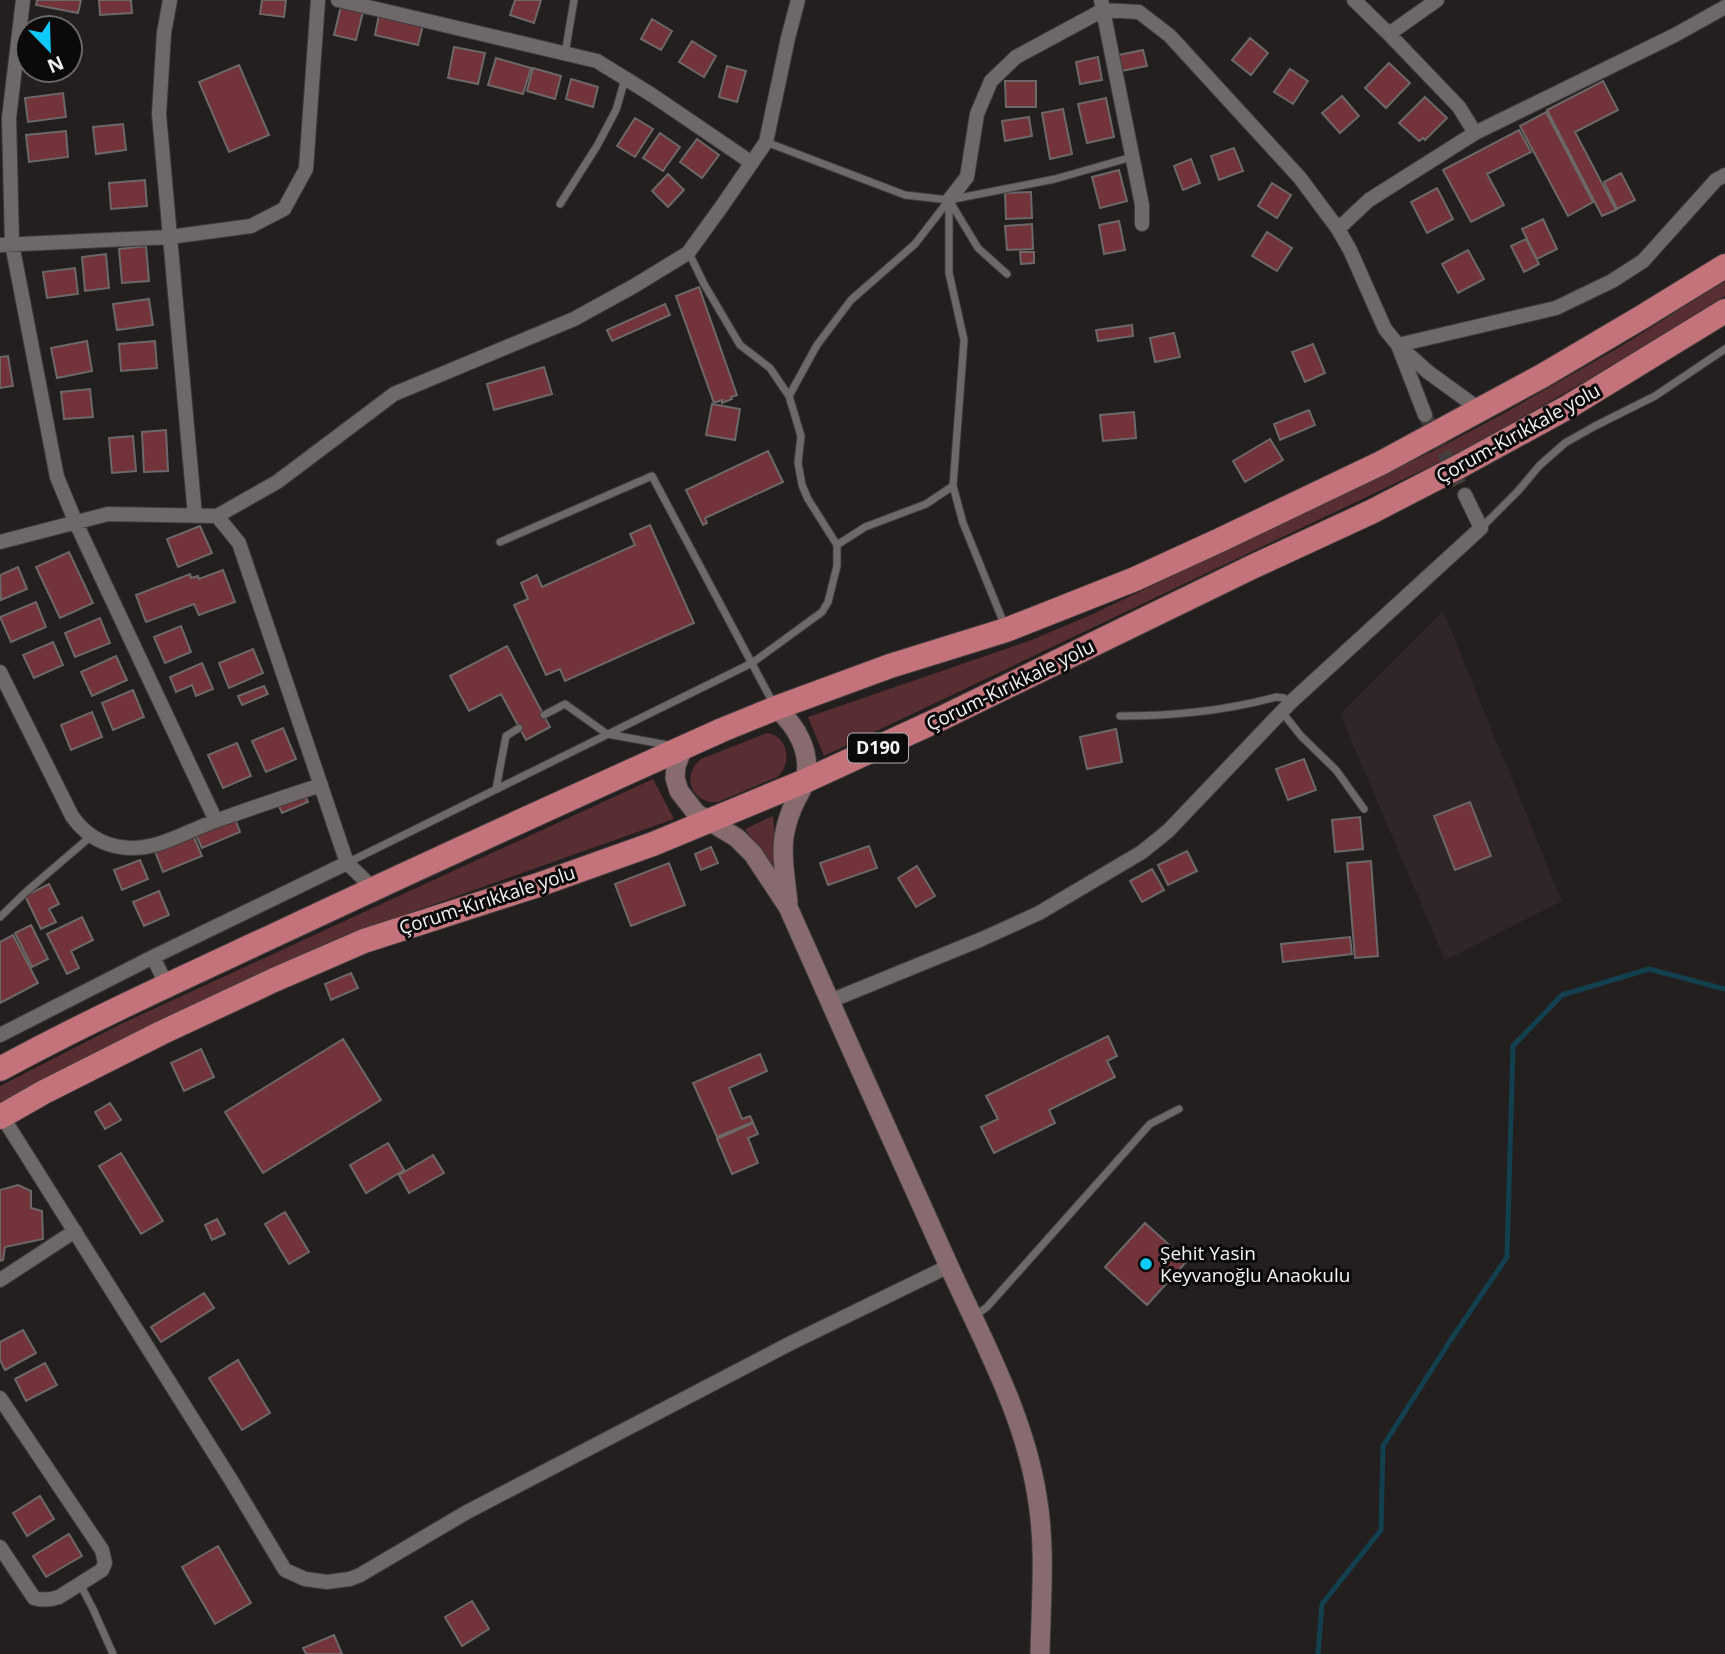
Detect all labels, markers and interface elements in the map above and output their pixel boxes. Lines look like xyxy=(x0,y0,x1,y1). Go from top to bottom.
north arrow xyxy=(14,14,84,84)
text: N xyxy=(43,50,68,80)
street label: Çorum-Kırıkkale yolu xyxy=(1431,377,1605,489)
street label: Çorum-Kırıkkale yolu xyxy=(922,633,1098,737)
road number: D190 xyxy=(848,734,908,762)
street label: Çorum-Kırıkkale yolu xyxy=(396,859,578,941)
place label: Şehit Yasin Keyvanoğlu Anaokulu xyxy=(1160,1240,1350,1288)
marker: Şehit Yasin Keyvanoğlu Anaokulu xyxy=(1138,1256,1154,1272)

